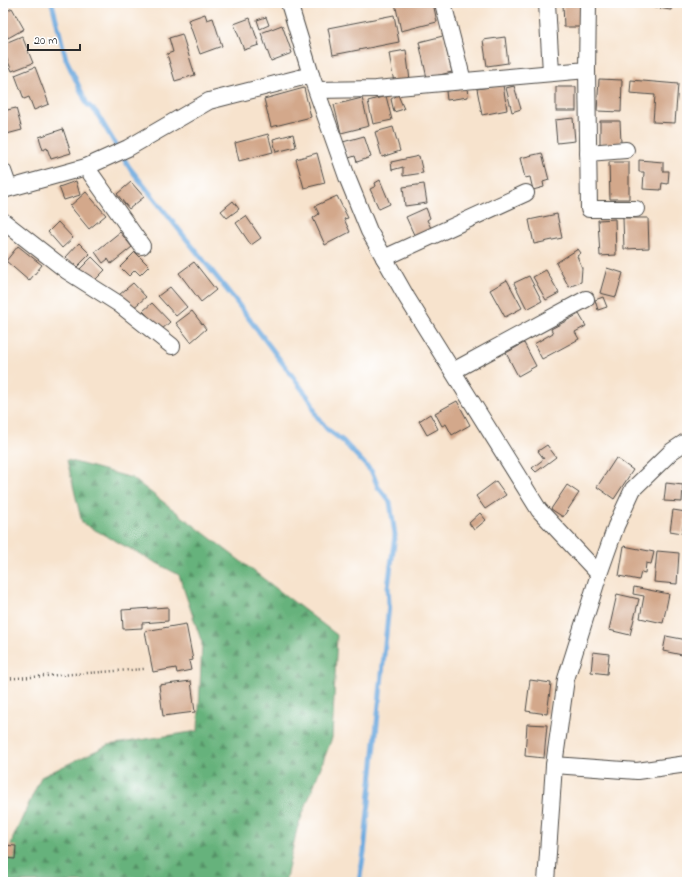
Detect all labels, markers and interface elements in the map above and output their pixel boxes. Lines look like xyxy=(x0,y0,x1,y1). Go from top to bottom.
scale bar xyxy=(28,26,80,52)
text: 20 m xyxy=(34,32,57,50)

